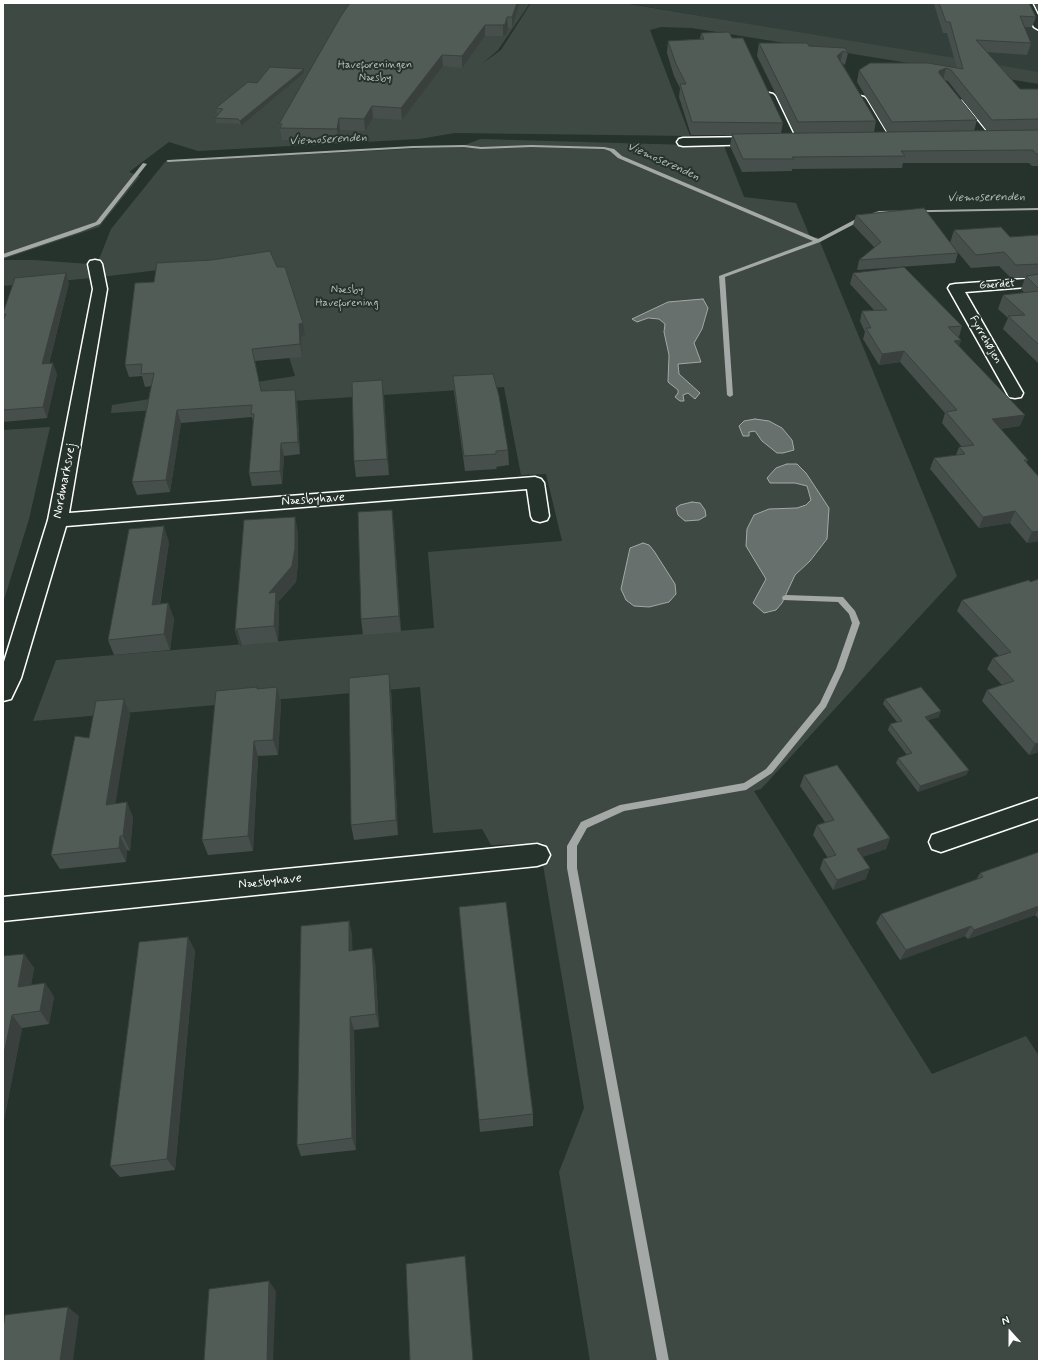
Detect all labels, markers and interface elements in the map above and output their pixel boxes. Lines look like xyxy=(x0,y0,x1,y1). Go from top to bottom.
park label: Haveforeningen Næsby xyxy=(338,59,412,85)
water label: Viemoserenden xyxy=(289,131,367,149)
water label: Viemoserenden xyxy=(625,140,701,184)
water label: Viemoserenden xyxy=(947,190,1025,206)
street label: Gærdet xyxy=(979,277,1015,293)
park label: Næsby Haveforening xyxy=(315,284,379,310)
street label: Fyrrehøjen xyxy=(966,314,1004,366)
street label: Nordmarksvej xyxy=(50,442,80,520)
street label: Næsbyhave xyxy=(281,490,345,510)
street label: Næsbyhave xyxy=(237,871,303,893)
north arrow xyxy=(990,1312,1030,1352)
text: N xyxy=(1000,1313,1012,1329)

